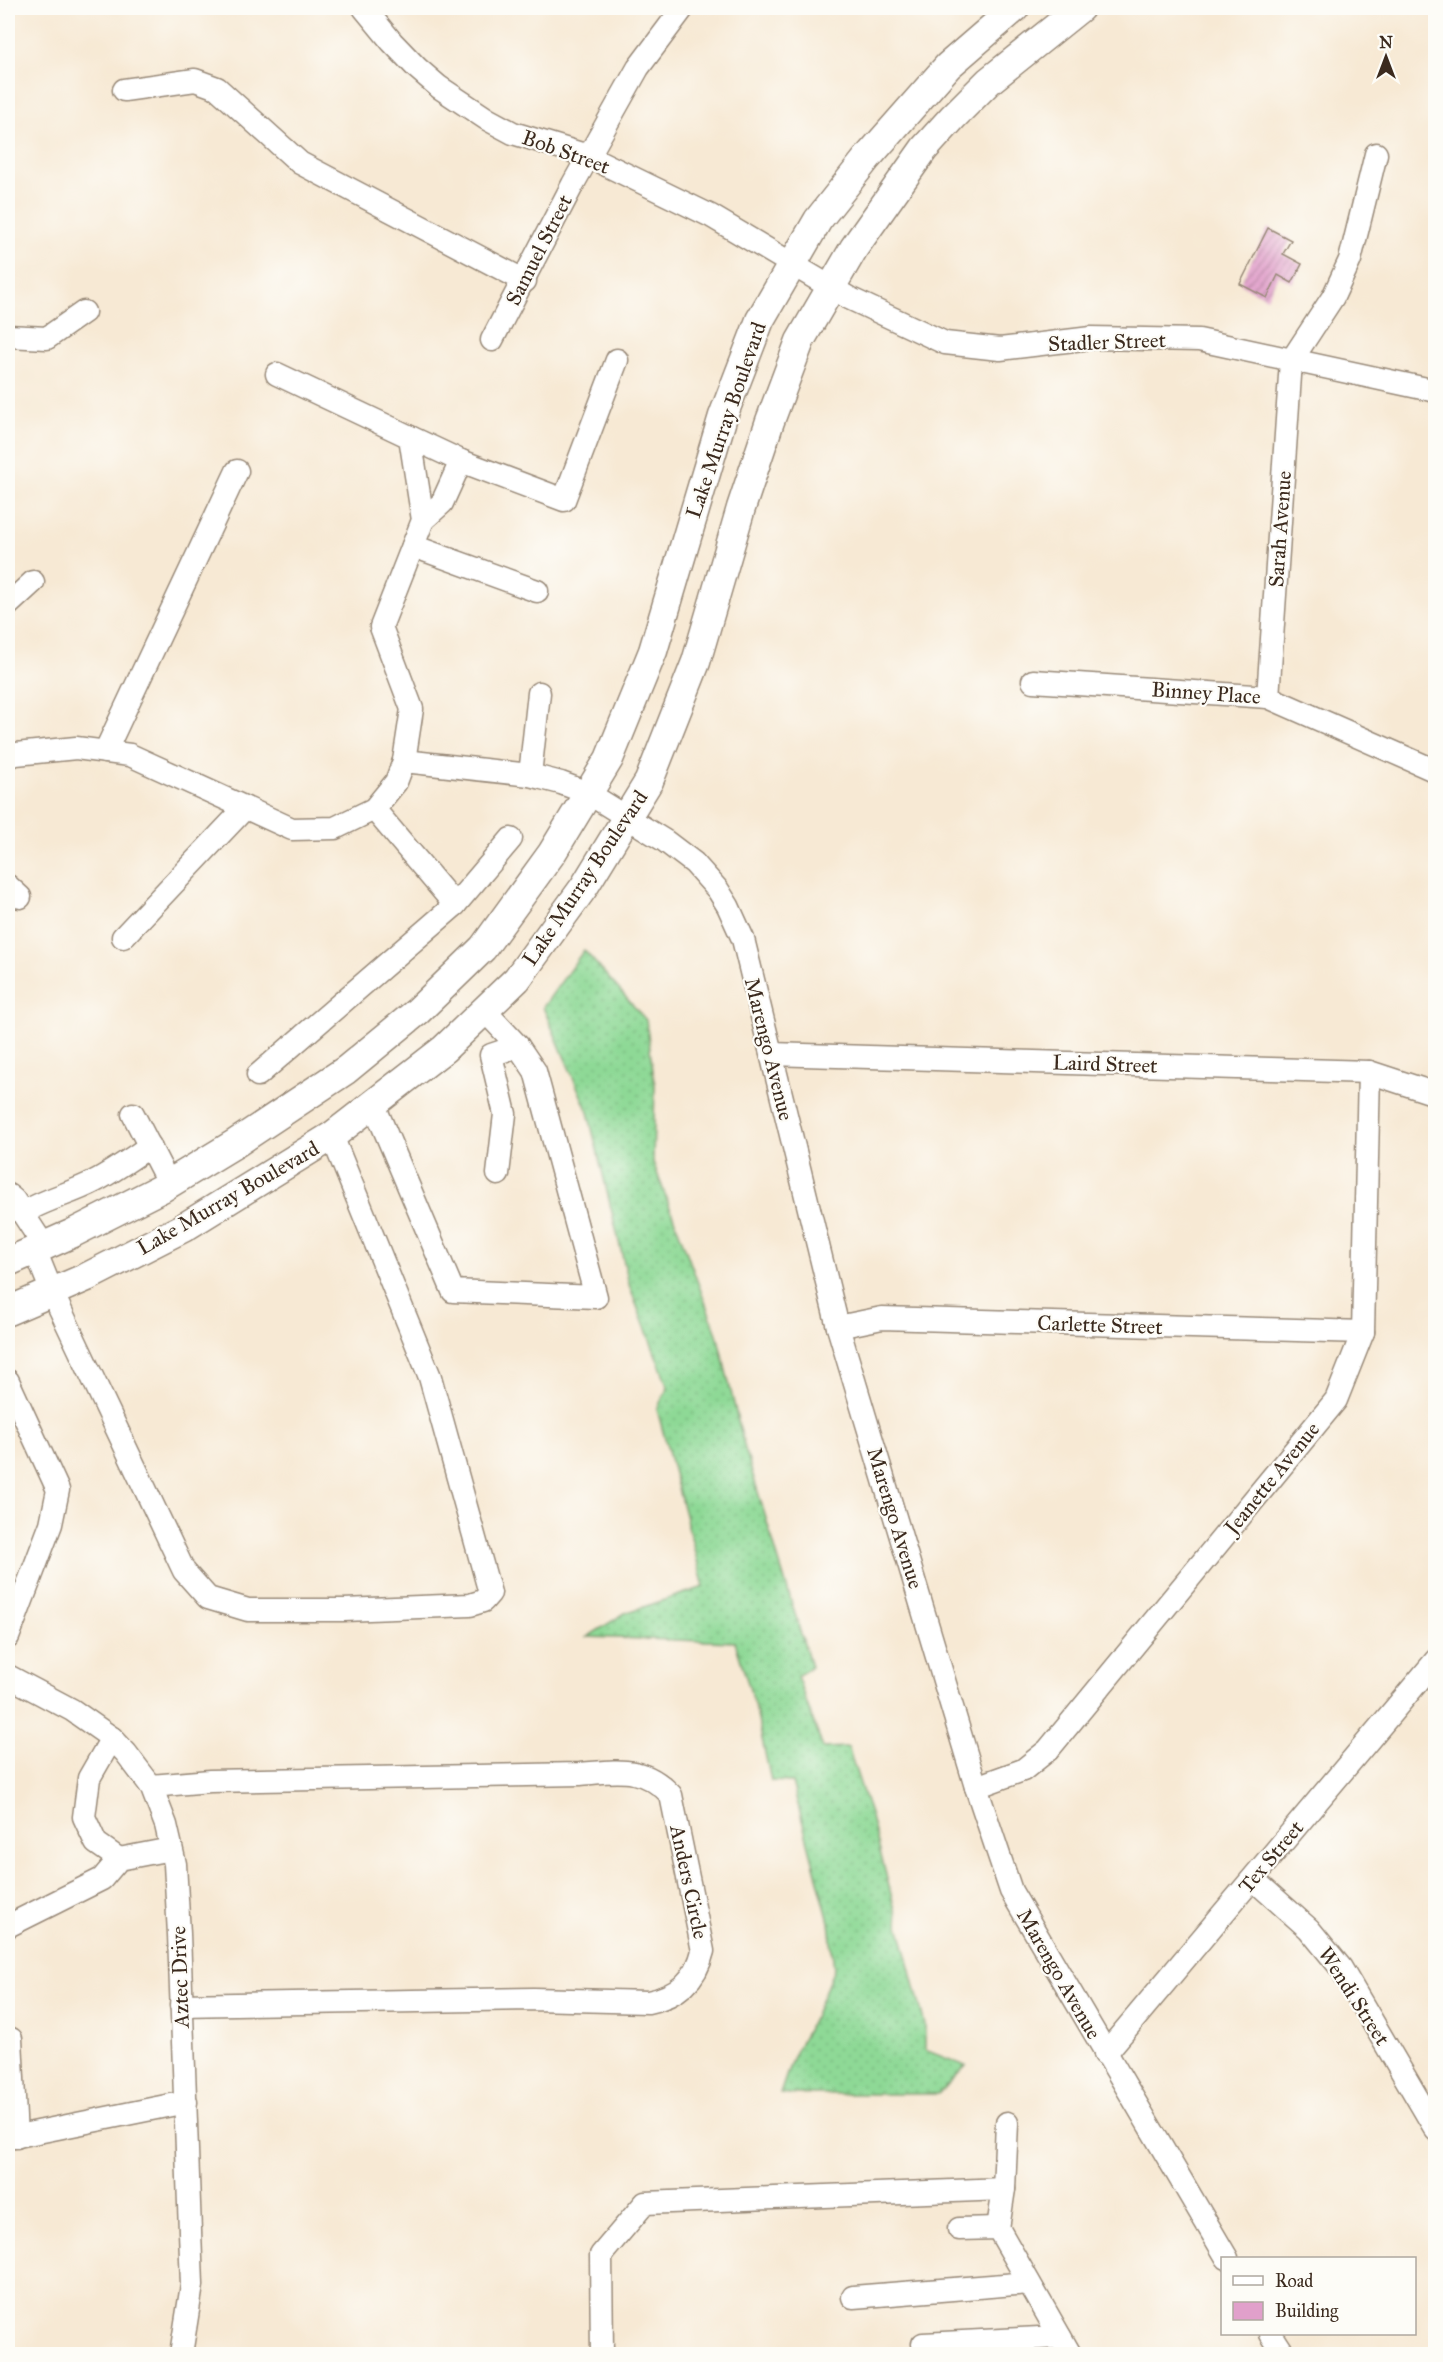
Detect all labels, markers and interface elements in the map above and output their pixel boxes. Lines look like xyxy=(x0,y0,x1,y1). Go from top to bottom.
north arrow xyxy=(1356,27,1416,87)
text: N xyxy=(1379,33,1393,52)
street label: Bob Street xyxy=(519,124,614,180)
street label: Samuel Street xyxy=(500,190,578,310)
street label: Lake Murray Boulevard xyxy=(680,318,772,522)
street label: Stadler Street xyxy=(1048,327,1167,357)
street label: Sarah Avenue xyxy=(1263,470,1297,588)
street label: Binney Place xyxy=(1150,676,1262,710)
street label: Lake Murray Boulevard xyxy=(517,785,654,971)
street label: Marengo Avenue xyxy=(739,975,799,1123)
street label: Laird Street xyxy=(1052,1049,1159,1079)
street label: Lake Murray Boulevard xyxy=(132,1135,324,1261)
street label: Carlette Street xyxy=(1037,1310,1164,1340)
street label: Jeanette Avenue xyxy=(1218,1416,1325,1541)
street label: Marengo Avenue xyxy=(861,1444,929,1592)
street label: Tex Street xyxy=(1233,1815,1309,1899)
street label: Anders Circle xyxy=(664,1822,714,1942)
street label: Marengo Avenue xyxy=(1011,1904,1107,2044)
street label: Aztec Drive xyxy=(165,1925,195,2029)
street label: Wendi Street xyxy=(1313,1942,1396,2051)
legend xyxy=(1221,2257,1416,2335)
text: Road xyxy=(1275,2270,1313,2292)
text: Building xyxy=(1275,2300,1339,2323)

